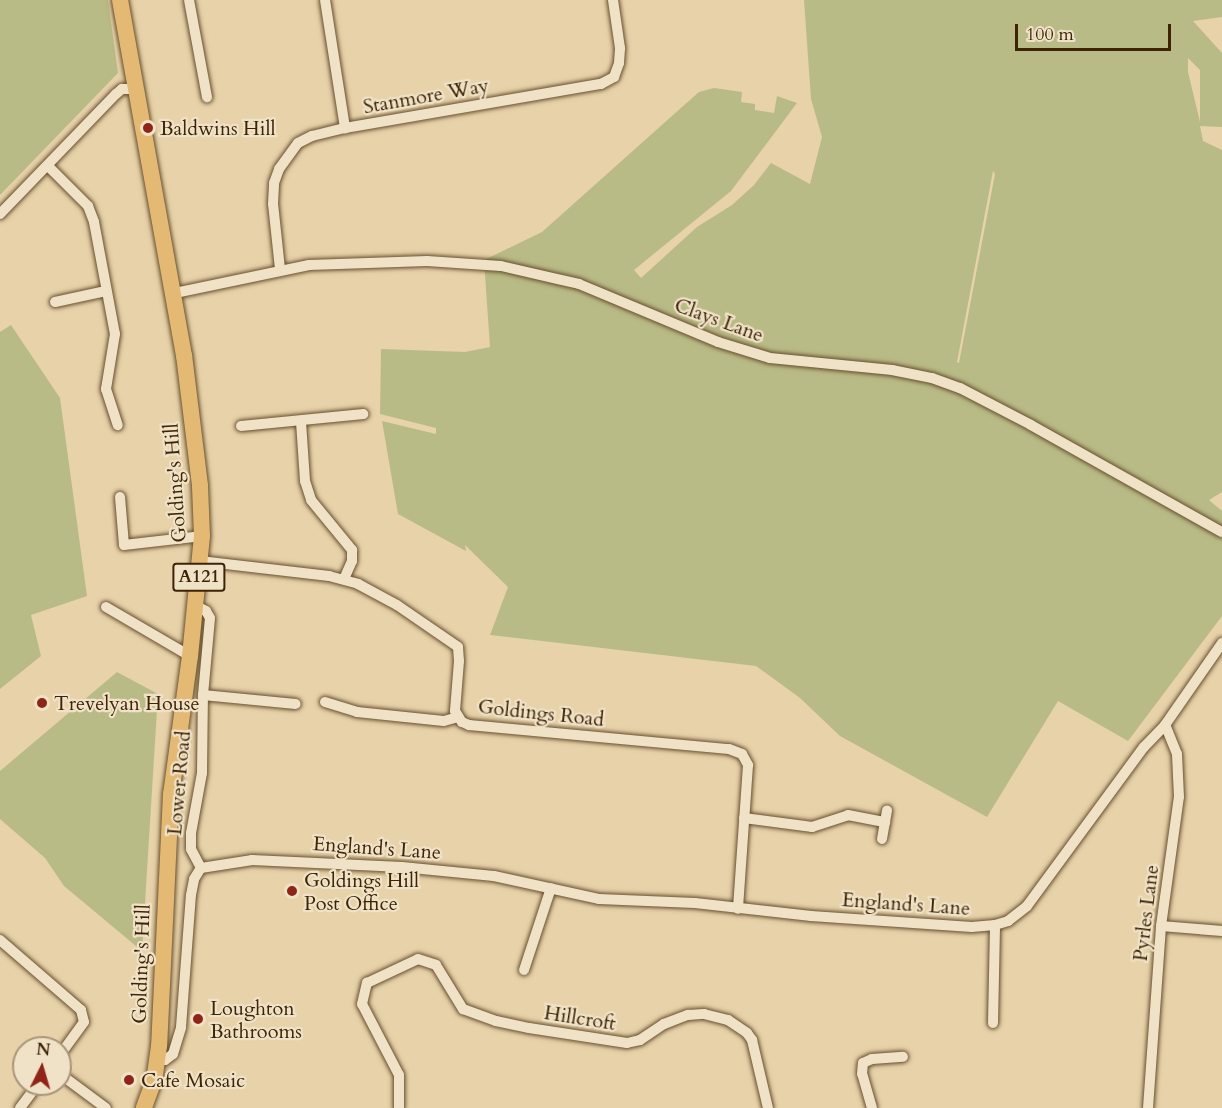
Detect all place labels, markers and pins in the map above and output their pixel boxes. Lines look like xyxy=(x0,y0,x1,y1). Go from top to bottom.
place label: Baldwins Hill xyxy=(160,116,276,140)
marker: Baldwins Hill xyxy=(141,121,155,135)
place label: Trevelyan House xyxy=(54,691,200,715)
marker: Trevelyan House xyxy=(35,696,49,710)
place label: Goldings Hill Post Office xyxy=(304,868,419,915)
marker: Goldings Hill Post Office xyxy=(285,884,299,898)
place label: Loughton Bathrooms xyxy=(210,996,302,1043)
marker: Loughton Bathrooms xyxy=(191,1012,205,1026)
place label: Cafe Mosaic xyxy=(141,1068,245,1092)
marker: Cafe Mosaic xyxy=(122,1073,136,1087)

